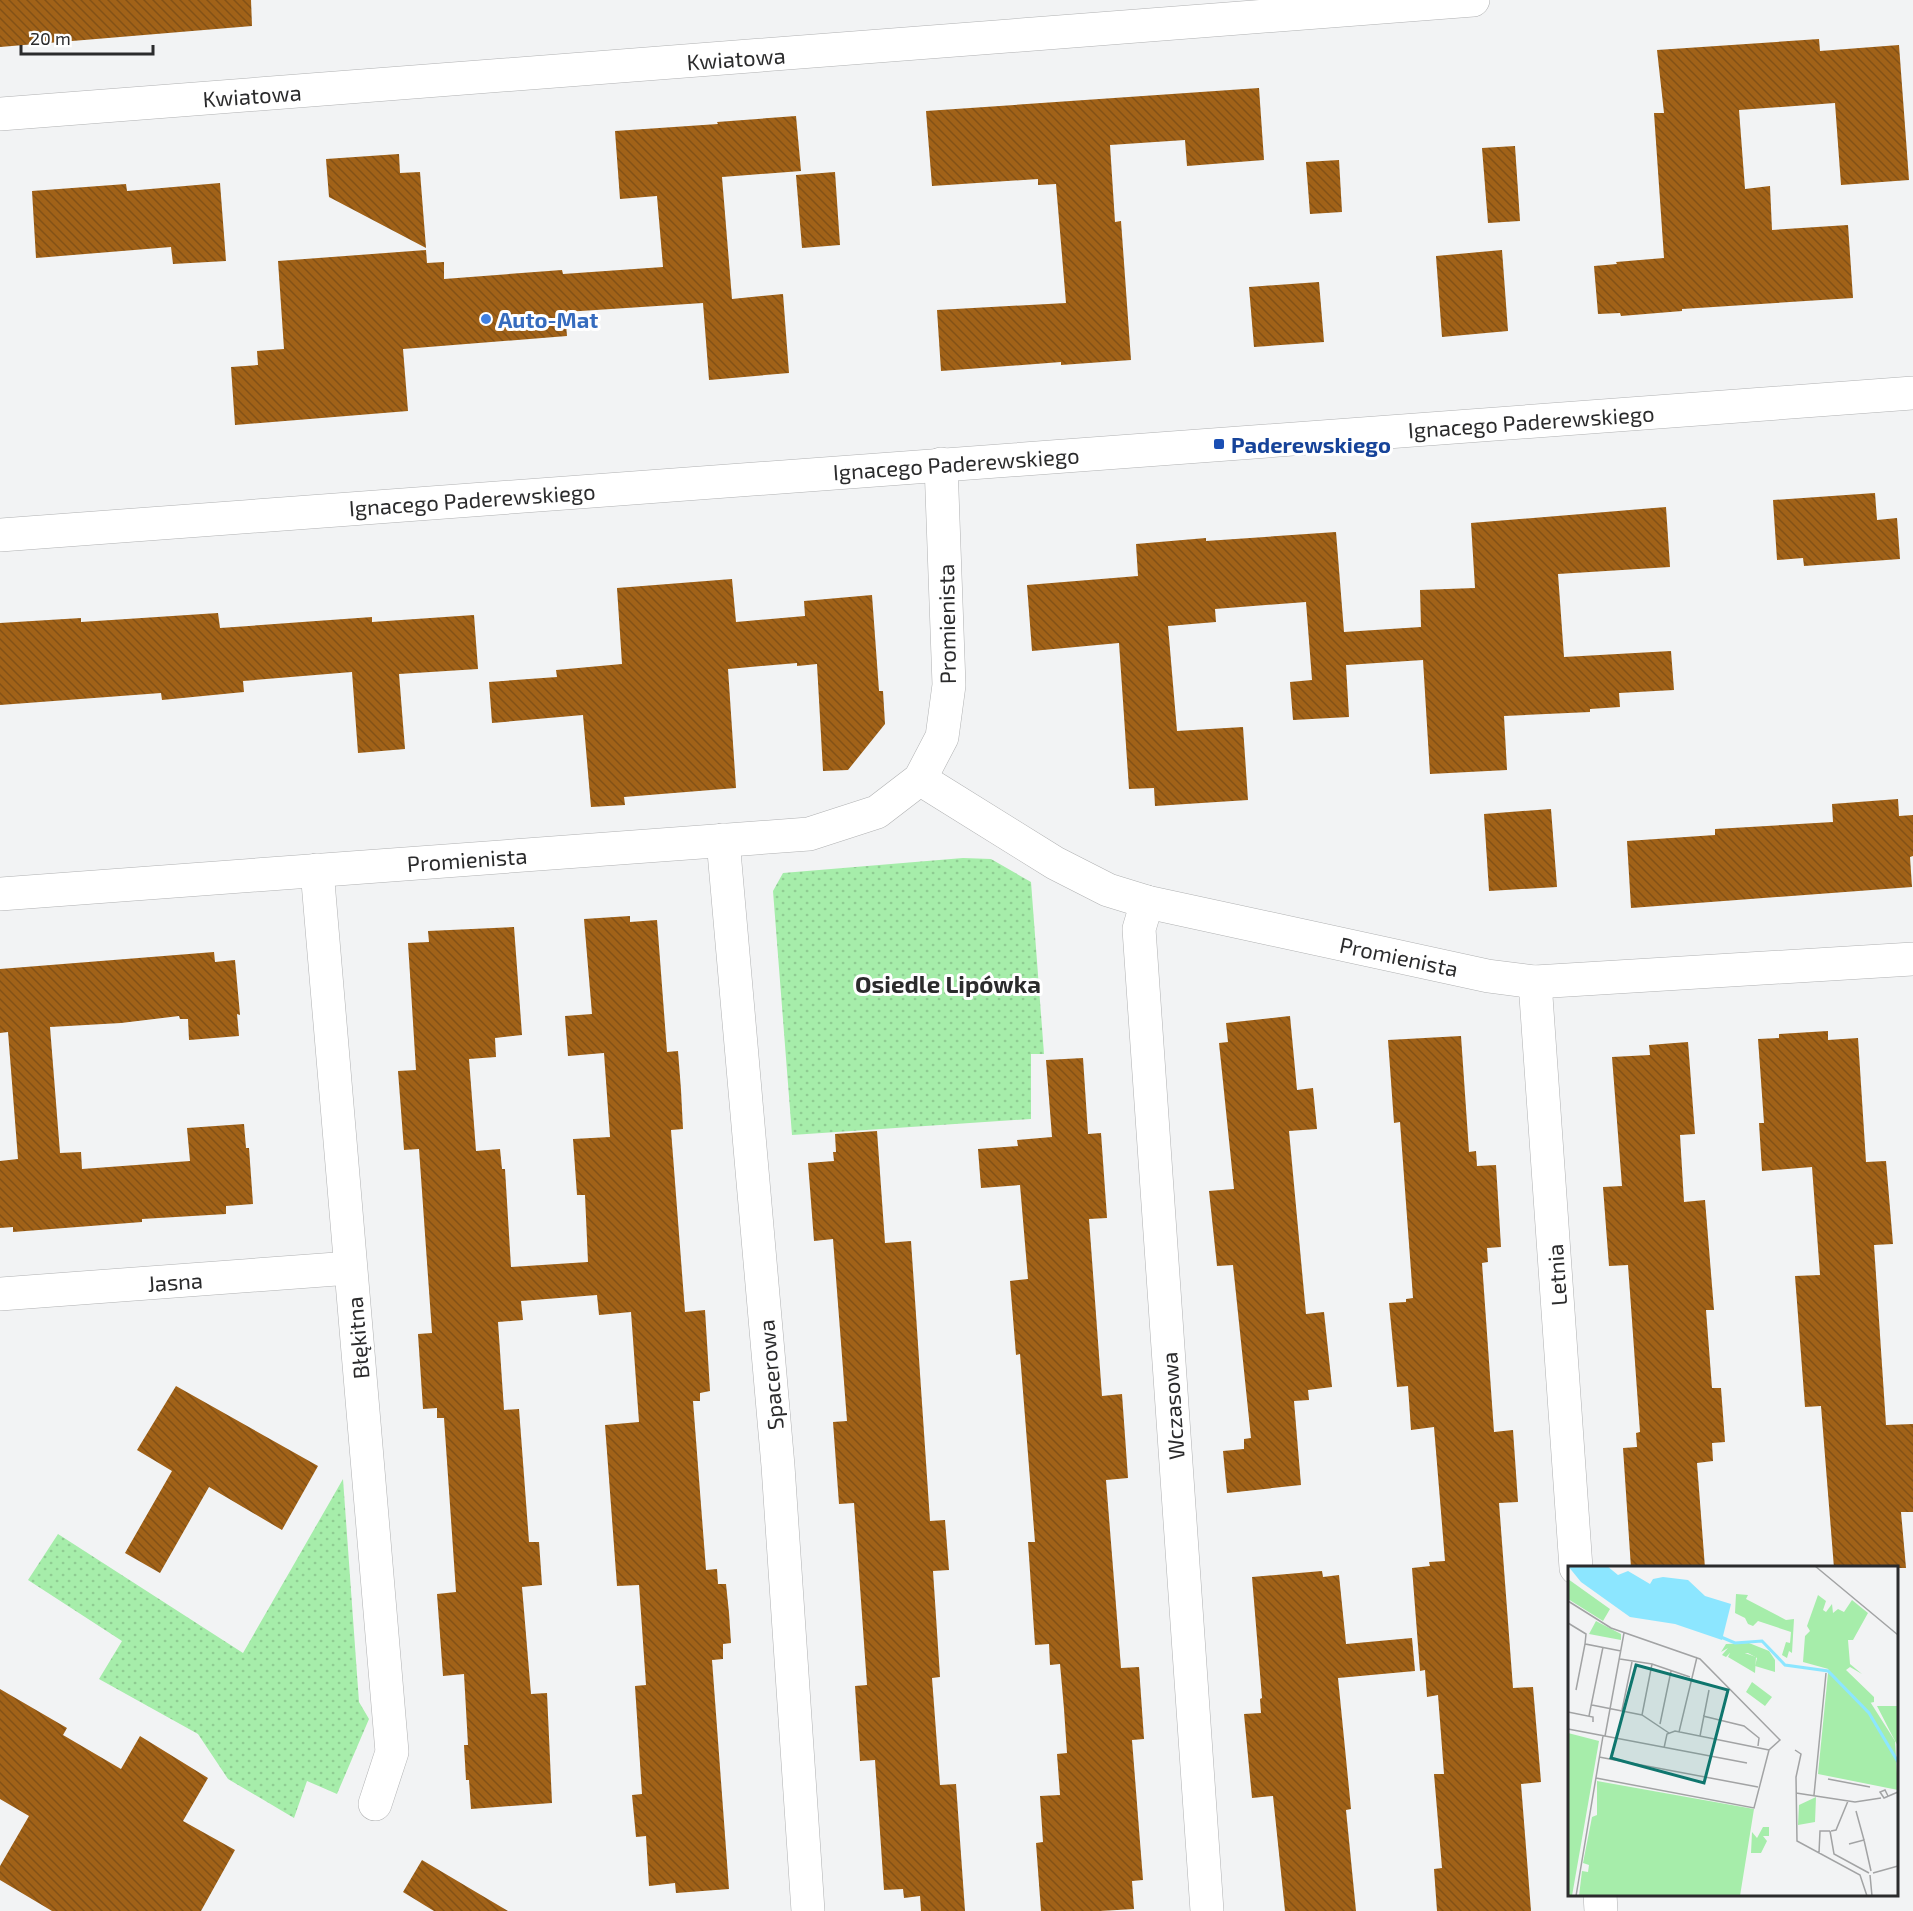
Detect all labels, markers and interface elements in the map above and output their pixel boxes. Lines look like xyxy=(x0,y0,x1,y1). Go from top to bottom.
scale bar xyxy=(21,18,153,56)
text: 20 m xyxy=(30,27,71,49)
street label: Kwiatowa xyxy=(686,42,786,74)
street label: Kwiatowa xyxy=(202,79,302,111)
place label: Auto-Mat xyxy=(498,306,598,332)
marker: Auto-Mat xyxy=(479,312,493,326)
street label: Ignacego Paderewskiego xyxy=(1407,399,1655,443)
place label: Paderewskiego xyxy=(1231,431,1391,457)
marker: Paderewskiego xyxy=(1212,437,1226,451)
street label: Ignacego Paderewskiego xyxy=(832,441,1080,485)
street label: Ignacego Paderewskiego xyxy=(348,477,596,521)
street label: Promienista xyxy=(932,564,960,684)
street label: Promienista xyxy=(406,842,528,876)
street label: Promienista xyxy=(1337,931,1461,981)
district label: Osiedle Lipówka xyxy=(855,969,1041,998)
street label: Letnia xyxy=(1541,1243,1571,1307)
street label: Jasna xyxy=(146,1266,204,1296)
street label: Błękitna xyxy=(340,1296,374,1380)
street label: Spacerowa xyxy=(752,1319,788,1431)
street label: Wczasowa xyxy=(1155,1351,1189,1461)
inset map xyxy=(1568,1566,1898,1896)

